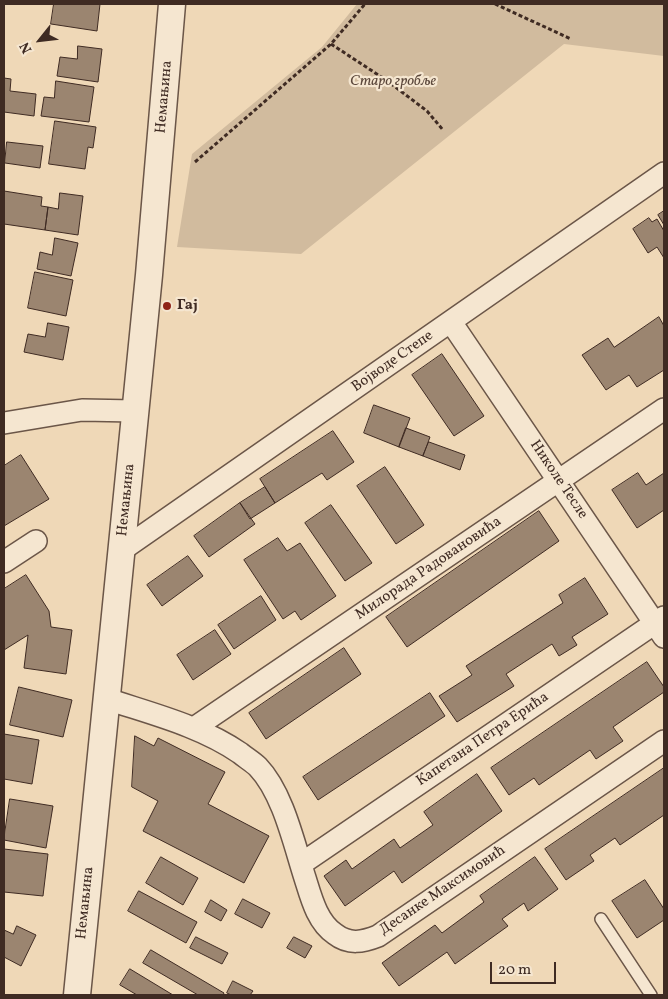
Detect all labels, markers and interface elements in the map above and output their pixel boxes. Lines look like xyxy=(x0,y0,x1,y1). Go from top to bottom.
north arrow xyxy=(15,15,65,65)
text: N xyxy=(16,38,37,57)
street label: Немањина xyxy=(153,60,177,134)
park label: Старо гробље xyxy=(350,73,436,91)
place label: Гај xyxy=(177,297,198,315)
marker: Гај xyxy=(161,300,173,312)
street label: Војводе Степе xyxy=(349,327,437,397)
street label: Николе Тесле xyxy=(525,437,591,523)
street label: Немањина xyxy=(114,463,140,537)
street label: Милорада Радовановића xyxy=(353,513,505,625)
street label: Капетана Петра Ерића xyxy=(413,689,553,791)
street label: Десанке Максимовић xyxy=(377,842,509,940)
street label: Немањина xyxy=(73,866,99,940)
scale bar xyxy=(493,952,559,984)
text: 20 m xyxy=(498,960,531,981)

